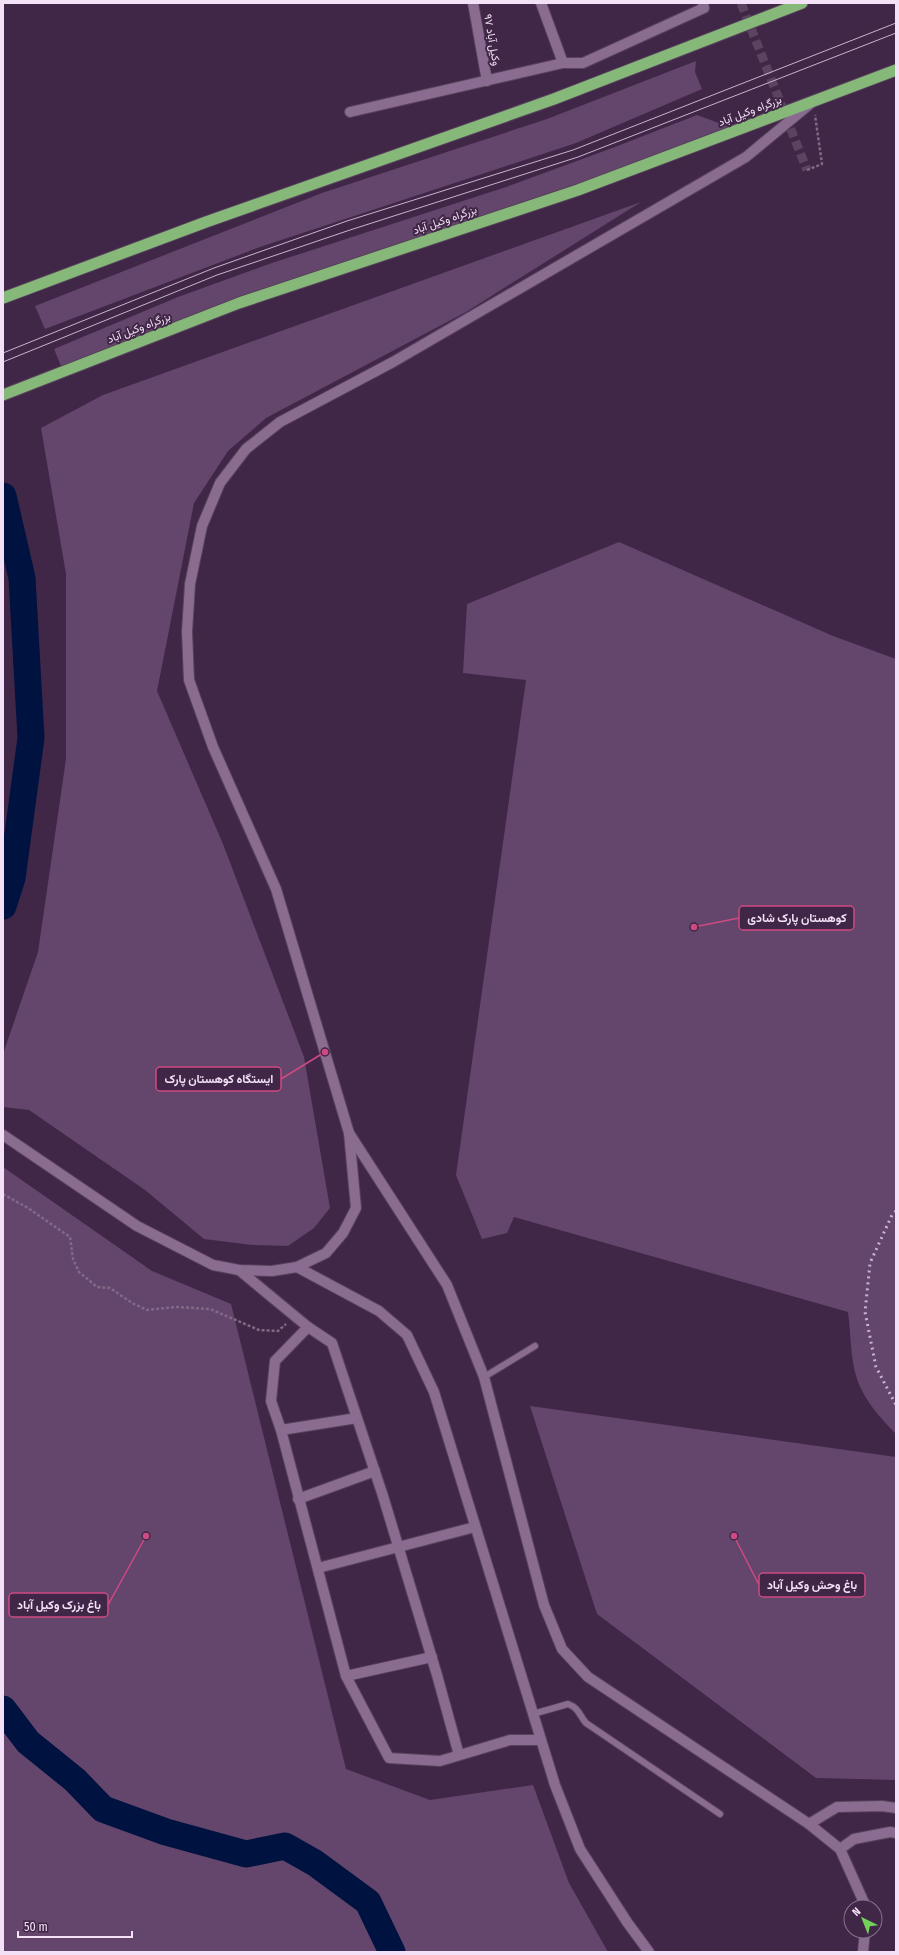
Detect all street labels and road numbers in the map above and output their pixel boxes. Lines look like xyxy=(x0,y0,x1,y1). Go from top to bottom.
street label: وکیل آباد ۹۷ xyxy=(481,13,503,67)
street label: بزرگراه وکیل آباد xyxy=(717,93,783,129)
street label: بزرگراه وکیل آباد xyxy=(411,203,479,237)
street label: بزرگراه وکیل آباد xyxy=(106,310,172,346)

